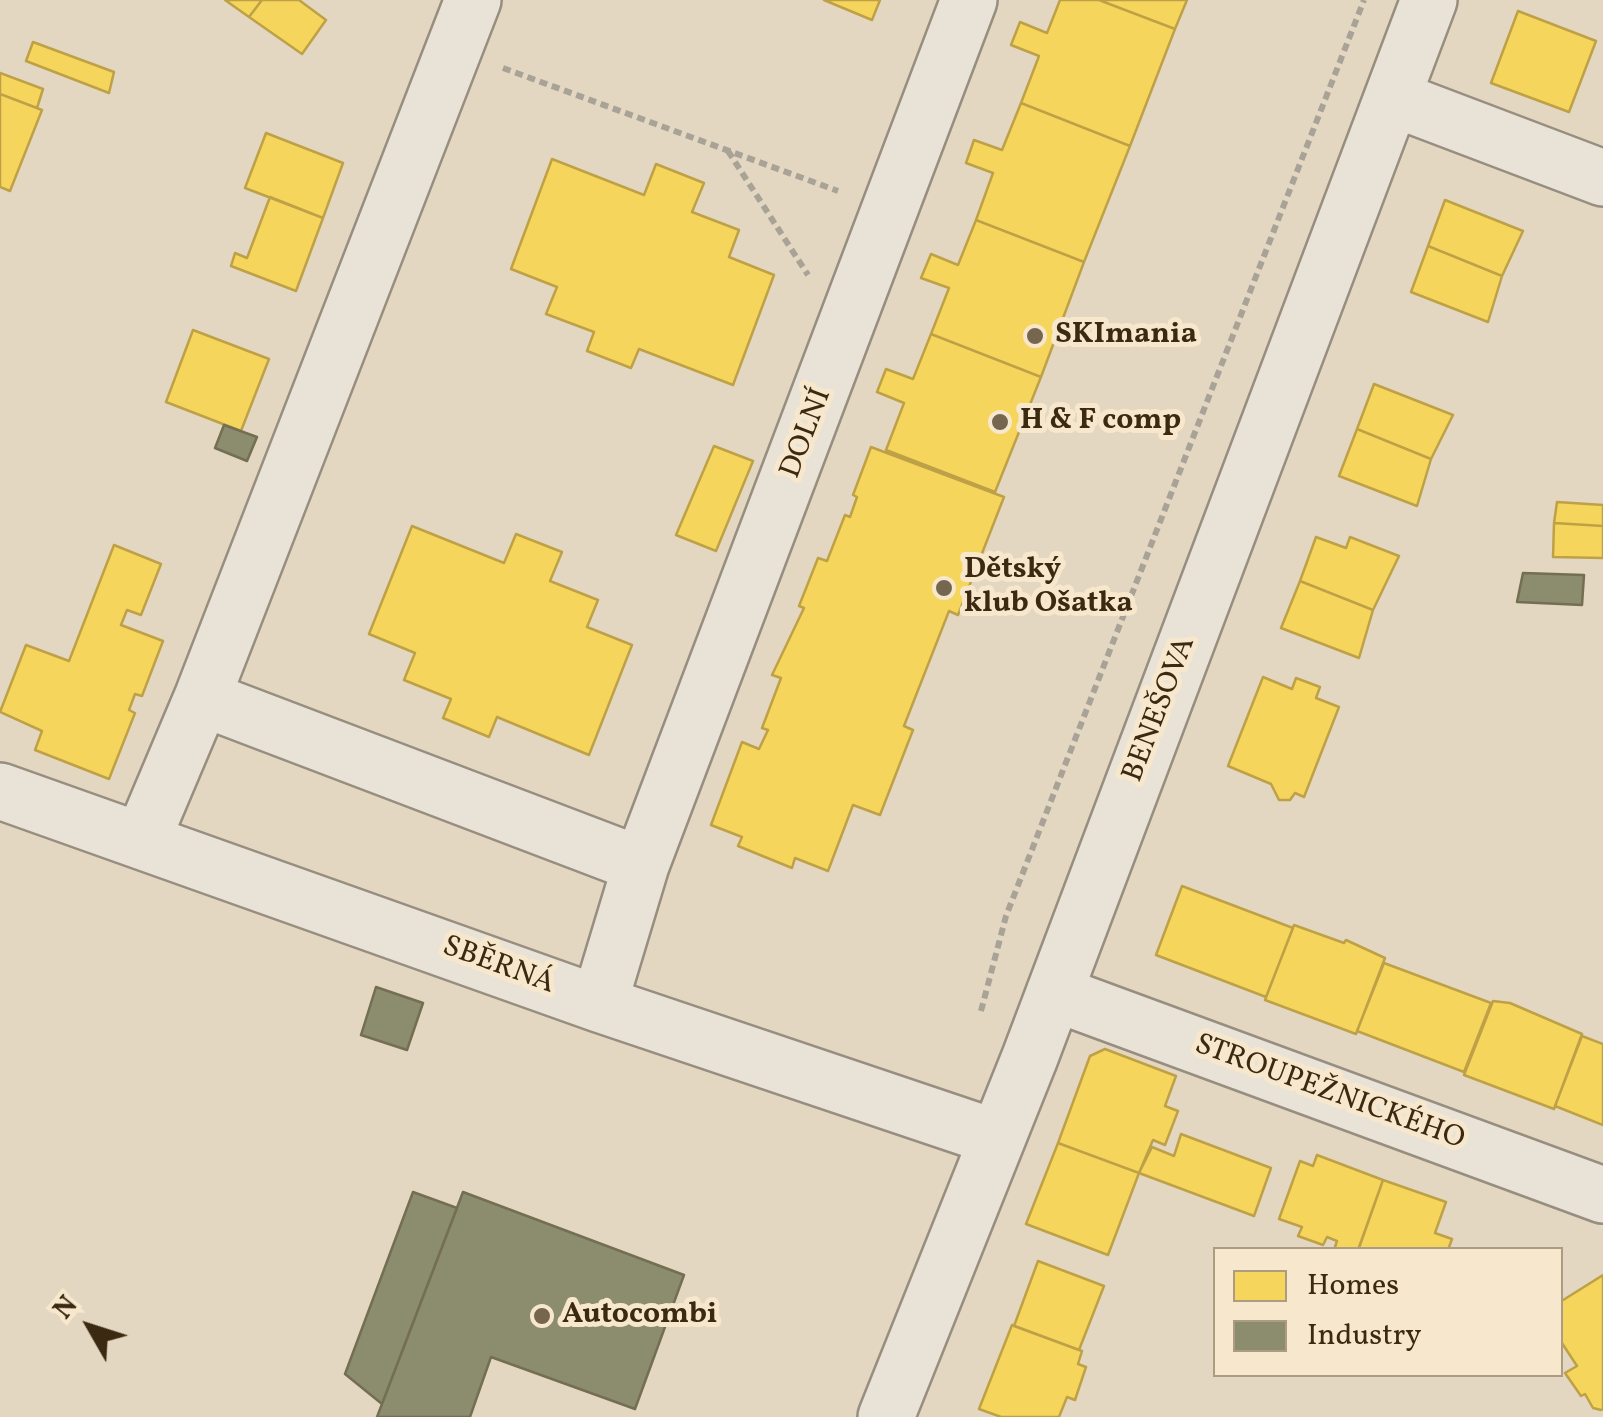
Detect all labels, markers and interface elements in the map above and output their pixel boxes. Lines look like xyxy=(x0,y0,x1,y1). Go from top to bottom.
place label: SKImania xyxy=(1055,318,1197,354)
marker: SKImania xyxy=(1024,325,1046,347)
street label: DOLNÍ xyxy=(774,384,842,484)
place label: H & F comp xyxy=(1020,404,1181,440)
marker: H & F comp xyxy=(989,411,1011,433)
place label: Dětský klub Ošatka xyxy=(964,553,1133,624)
marker: Dětský klub Ošatka xyxy=(933,577,955,599)
street label: BENEŠOVA xyxy=(1117,632,1205,788)
street label: SBĚRNÁ xyxy=(437,930,559,1004)
street label: STROUPEŽNICKÉHO xyxy=(1189,1028,1469,1160)
legend xyxy=(1213,1247,1563,1377)
text: Homes xyxy=(1307,1265,1399,1307)
north arrow xyxy=(40,1277,140,1377)
text: N xyxy=(45,1288,88,1328)
place label: Autocombi xyxy=(562,1298,717,1334)
marker: Autocombi xyxy=(531,1305,553,1327)
text: Industry xyxy=(1307,1315,1422,1357)

